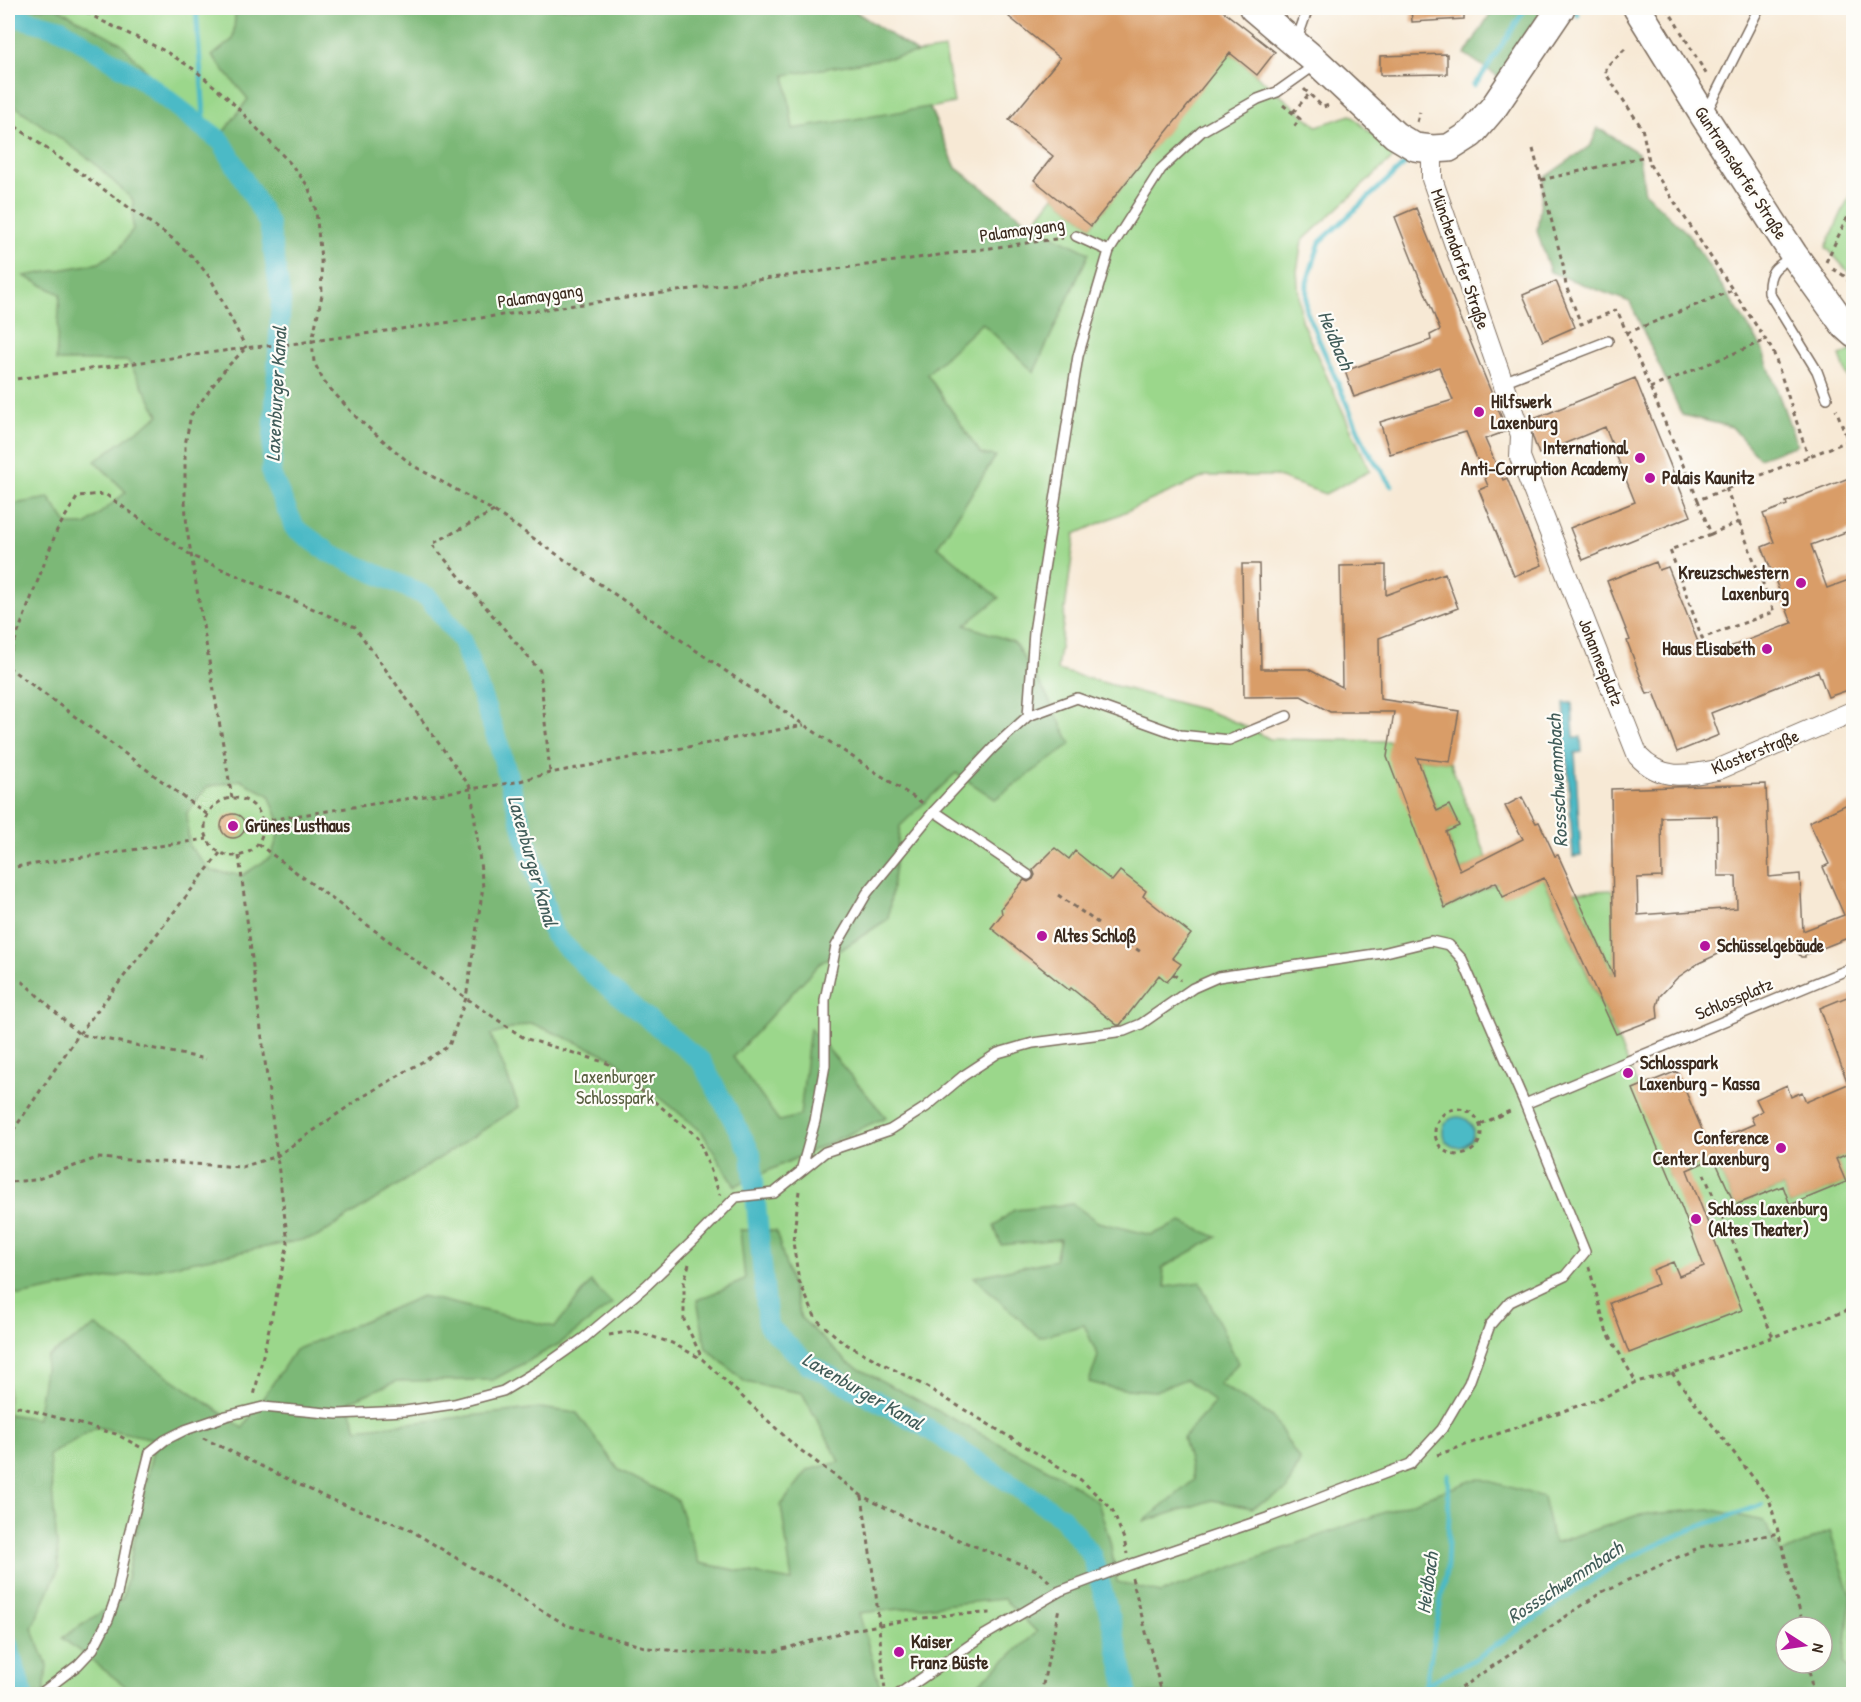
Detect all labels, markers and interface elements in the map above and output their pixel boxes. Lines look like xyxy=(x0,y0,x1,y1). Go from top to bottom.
street label: Guntramsdorfer Straße xyxy=(1689,101,1794,244)
street label: Münchendorfer Straße xyxy=(1425,185,1496,332)
street label: Palamaygang xyxy=(978,211,1066,248)
street label: Palamaygang xyxy=(496,277,584,314)
water label: Heidbach xyxy=(1312,306,1362,375)
water label: Laxenburger Kanal xyxy=(258,324,294,462)
place label: Hilfswerk Laxenburg xyxy=(1491,389,1558,436)
marker: Hilfswerk Laxenburg xyxy=(1472,405,1486,419)
place label: International Anti-Corruption Academy xyxy=(1461,435,1629,482)
marker: International Anti-Corruption Academy xyxy=(1633,451,1647,465)
place label: Palais Kaunitz xyxy=(1662,465,1755,490)
marker: Palais Kaunitz xyxy=(1643,471,1657,485)
place label: Kreuzschwestern Laxenburg xyxy=(1678,560,1789,607)
marker: Kreuzschwestern Laxenburg xyxy=(1794,576,1808,590)
street label: Johannesplatz xyxy=(1573,614,1630,710)
place label: Haus Elisabeth xyxy=(1662,636,1755,661)
marker: Haus Elisabeth xyxy=(1760,642,1774,656)
water label: Rossschwemmbach xyxy=(1539,712,1573,848)
street label: Klosterstraße xyxy=(1707,723,1802,780)
water label: Laxenburger Kanal xyxy=(501,792,566,931)
place label: Grünes Lusthaus xyxy=(245,813,350,838)
marker: Grünes Lusthaus xyxy=(226,819,240,833)
place label: Altes Schloß xyxy=(1054,923,1136,949)
marker: Altes Schloß xyxy=(1035,929,1049,943)
place label: Schüsselgebäude xyxy=(1717,933,1825,959)
marker: Schüsselgebäude xyxy=(1698,939,1712,953)
street label: Schlossplatz xyxy=(1691,971,1777,1026)
place label: Schlosspark Laxenburg - Kassa xyxy=(1640,1050,1761,1097)
park label: Laxenburger Schlosspark xyxy=(575,1064,655,1110)
marker: Schlosspark Laxenburg - Kassa xyxy=(1621,1066,1635,1080)
place label: Conference Center Laxenburg xyxy=(1653,1125,1770,1172)
marker: Conference Center Laxenburg xyxy=(1774,1141,1788,1155)
place label: Schloss Laxenburg (Altes Theater) xyxy=(1708,1196,1828,1242)
marker: Schloss Laxenburg (Altes Theater) xyxy=(1689,1212,1703,1226)
water label: Laxenburger Kanal xyxy=(798,1345,930,1438)
water label: Rossschwemmbach xyxy=(1502,1533,1629,1629)
water label: Heidbach xyxy=(1409,1549,1444,1615)
north arrow xyxy=(1774,1615,1834,1675)
place label: Kaiser Franz Büste xyxy=(910,1629,989,1675)
text: N xyxy=(1807,1642,1830,1655)
marker: Kaiser Franz Büste xyxy=(892,1645,906,1659)

